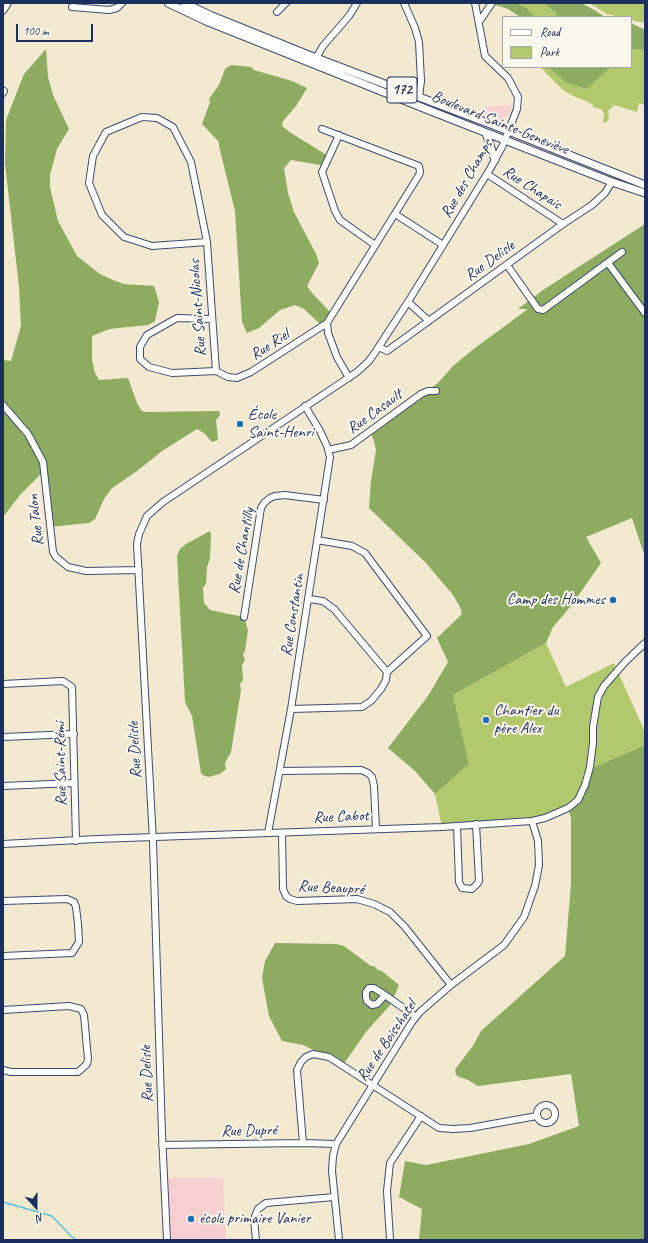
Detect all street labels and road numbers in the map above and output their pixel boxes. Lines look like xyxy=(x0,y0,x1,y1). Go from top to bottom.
road number: 172 xyxy=(387,77,417,103)
street label: Boulevard Sainte-Geneviève xyxy=(429,87,571,159)
street label: Rue des Champs xyxy=(437,136,497,222)
street label: Rue Chapais xyxy=(499,162,565,214)
street label: Rue Delisle xyxy=(461,237,519,285)
street label: Rue Saint-Nicolas xyxy=(185,259,211,357)
street label: Rue Riel xyxy=(247,325,293,365)
street label: Rue Casault xyxy=(344,386,406,438)
street label: Rue Talon xyxy=(24,493,48,547)
street label: Rue de Chantilly xyxy=(225,507,259,595)
street label: Rue Constantin xyxy=(277,572,309,658)
street label: Rue Delisle xyxy=(124,721,146,779)
street label: Rue Saint-Rémi xyxy=(51,722,71,806)
street label: Rue Cabot xyxy=(313,806,369,828)
street label: Rue Beaupré xyxy=(298,877,364,899)
street label: Rue de Boischatel xyxy=(353,997,421,1085)
street label: Rue Delisle xyxy=(136,1045,158,1103)
street label: Rue Dupré xyxy=(221,1121,277,1141)

